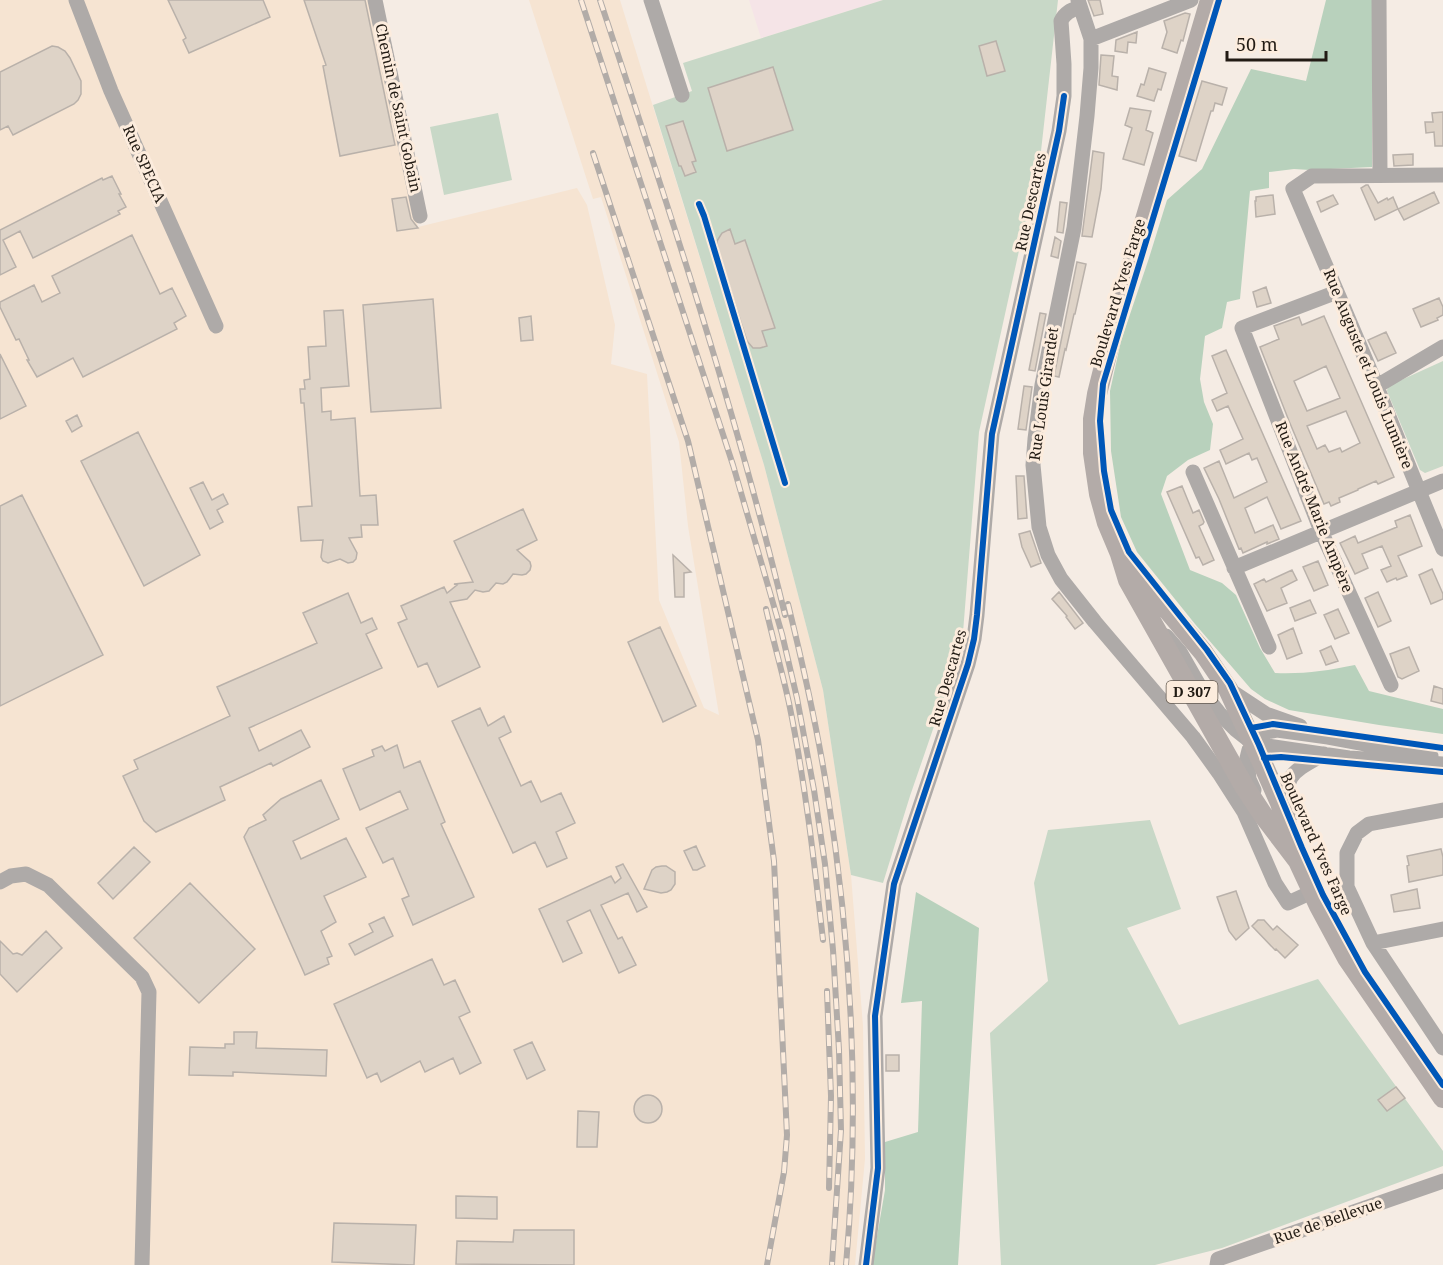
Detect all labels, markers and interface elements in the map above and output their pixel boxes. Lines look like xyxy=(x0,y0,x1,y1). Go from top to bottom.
street label: Chemin de Saint Gobain xyxy=(371,21,427,194)
scale bar xyxy=(1227,24,1326,62)
text: 50 m xyxy=(1236,32,1278,56)
street label: Rue SPECIA xyxy=(119,122,171,206)
street label: Rue Descartes xyxy=(1010,151,1050,253)
street label: Boulevard Yves Farge xyxy=(1085,216,1149,370)
street label: Rue Auguste et Louis Lumière xyxy=(1320,266,1418,471)
street label: Rue Louis Girardet xyxy=(1024,326,1062,462)
street label: Rue André Marie Ampère xyxy=(1271,418,1358,595)
street label: Rue Descartes xyxy=(924,627,970,729)
road number: D 307 xyxy=(1166,681,1218,703)
street label: Boulevard Yves Farge xyxy=(1276,769,1357,918)
street label: Rue de Bellevue xyxy=(1271,1192,1385,1248)

